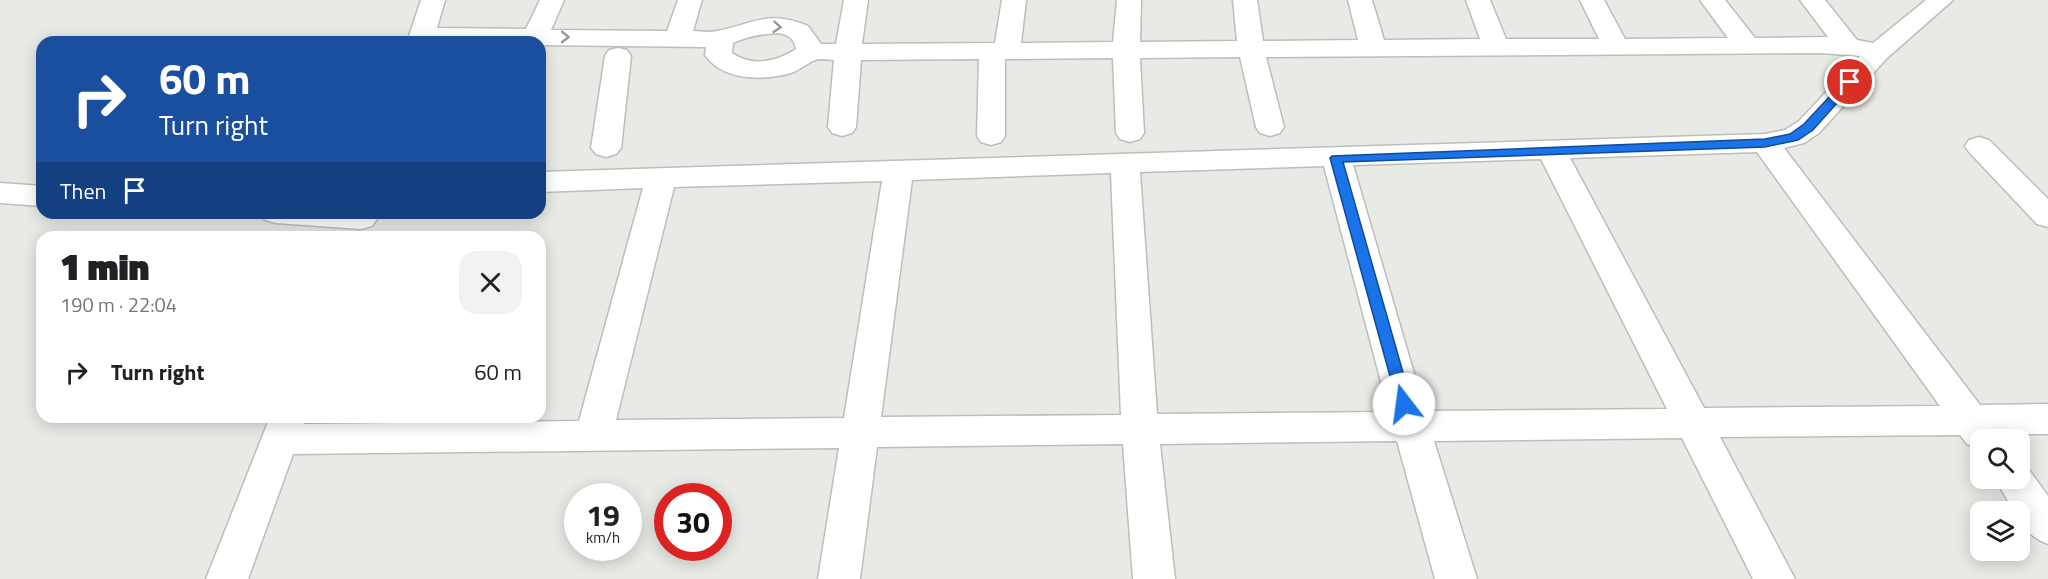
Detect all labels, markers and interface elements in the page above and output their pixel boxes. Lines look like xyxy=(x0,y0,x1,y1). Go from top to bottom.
one-way arrow xyxy=(772,20,782,33)
one-way arrow xyxy=(561,31,570,43)
text: 60 m xyxy=(159,46,251,110)
pin xyxy=(1824,56,1875,107)
icon: right xyxy=(60,60,138,138)
icon: arrive xyxy=(1833,65,1866,98)
text: Turn right xyxy=(159,104,268,145)
text: Then xyxy=(60,174,106,208)
icon: arrive xyxy=(118,174,151,207)
text: 1 min xyxy=(60,239,149,294)
button: close xyxy=(459,251,522,314)
text: 190 m · 22:04 xyxy=(60,289,177,320)
text: Turn right xyxy=(111,355,205,389)
text: 60 m xyxy=(474,355,522,389)
icon: right xyxy=(60,356,93,389)
position arrow xyxy=(1372,372,1436,436)
map controls xyxy=(1970,429,2030,561)
button: search xyxy=(1970,429,2030,489)
speed limit sign: 30 xyxy=(654,483,732,561)
text: 19 xyxy=(586,492,620,538)
button: layers xyxy=(1970,501,2030,561)
text: km/h xyxy=(586,526,620,549)

